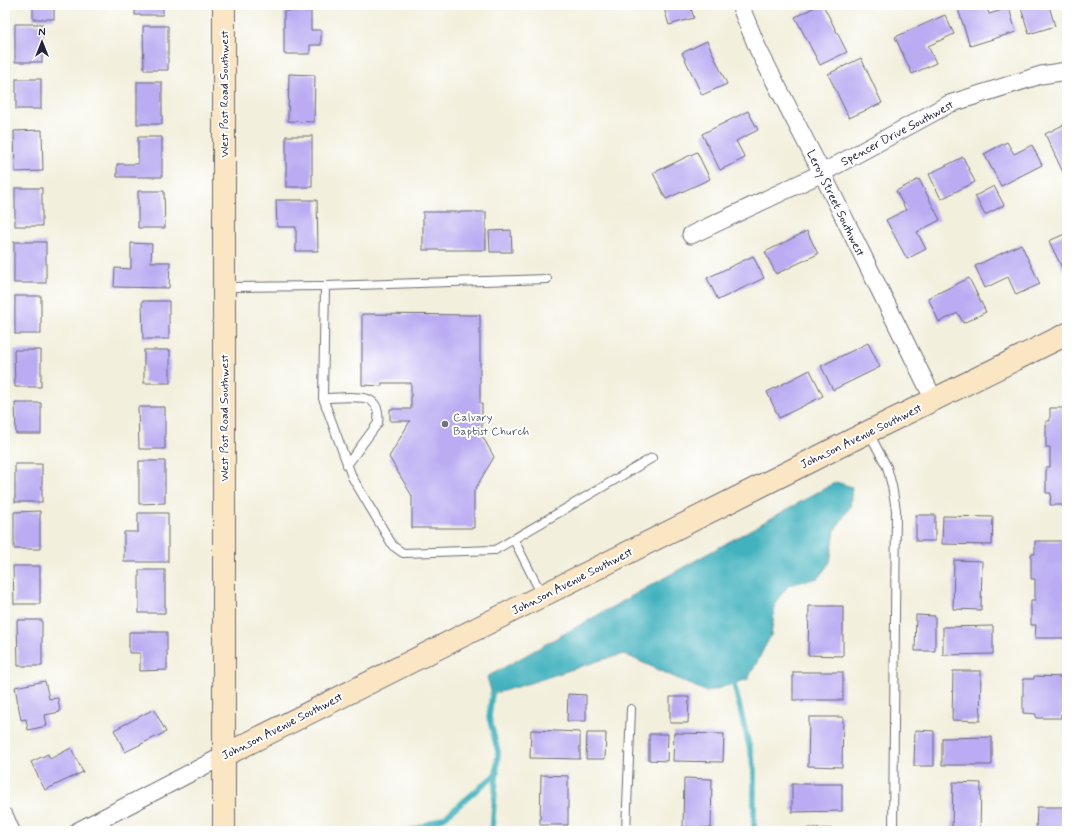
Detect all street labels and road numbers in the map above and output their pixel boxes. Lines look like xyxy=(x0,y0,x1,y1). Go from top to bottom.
street label: West Post Road Southwest xyxy=(217,30,233,157)
street label: Spencer Drive Southwest xyxy=(838,97,957,170)
street label: Leroy Street Southwest xyxy=(802,147,868,260)
street label: West Post Road Southwest xyxy=(217,354,233,481)
street label: Johnson Avenue Southwest xyxy=(798,400,926,473)
street label: Johnson Avenue Southwest xyxy=(509,544,636,619)
street label: Johnson Avenue Southwest xyxy=(219,689,346,764)

